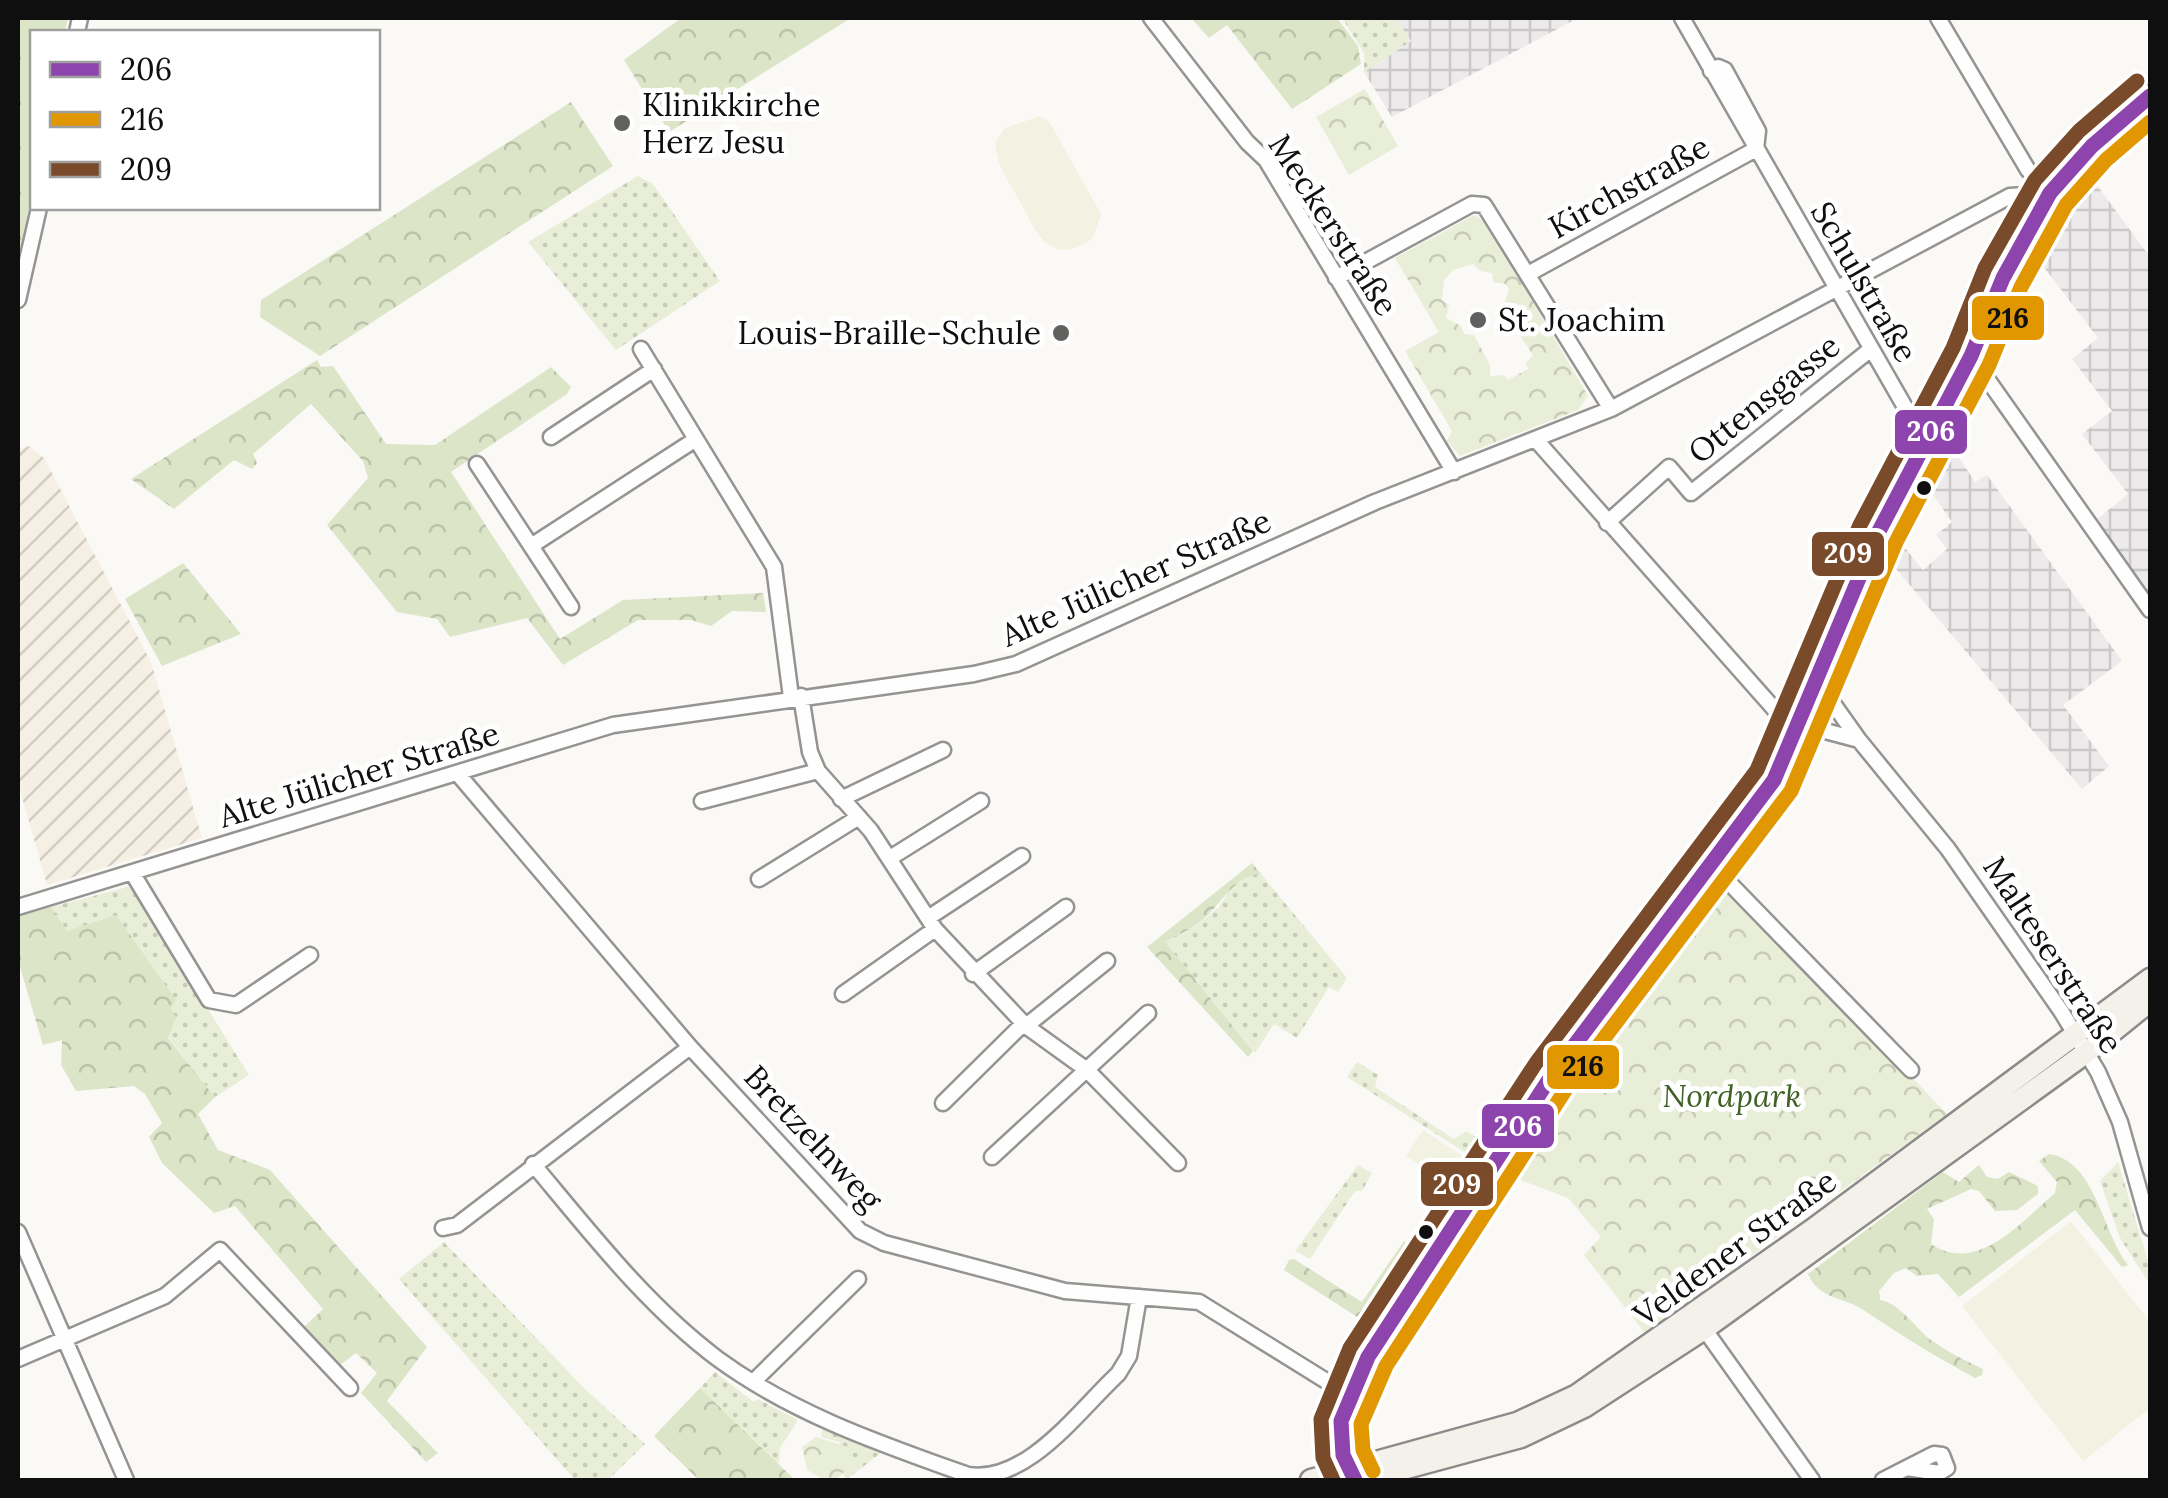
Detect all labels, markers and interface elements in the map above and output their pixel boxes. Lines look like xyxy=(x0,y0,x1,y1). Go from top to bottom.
legend xyxy=(30,30,380,210)
text: 206 xyxy=(120,50,172,88)
place label: Klinikkirche Herz Jesu xyxy=(642,84,821,162)
text: 216 xyxy=(120,100,164,138)
marker: Klinikkirche Herz Jesu xyxy=(611,112,633,134)
street label: Meckerstraße xyxy=(1260,126,1407,323)
street label: Kirchstraße xyxy=(1541,126,1716,247)
text: 209 xyxy=(120,150,172,188)
street label: Schulstraße xyxy=(1802,194,1927,369)
line badge: 216 xyxy=(1970,294,2046,342)
place label: St. Joachim xyxy=(1498,299,1666,340)
text: 216 xyxy=(1987,300,2029,336)
marker: St. Joachim xyxy=(1467,309,1489,331)
place label: Louis-Braille-Schule xyxy=(738,312,1041,353)
marker: Louis-Braille-Schule xyxy=(1050,322,1072,344)
street label: Ottensgasse xyxy=(1680,325,1848,472)
line badge: 206 xyxy=(1893,408,1969,456)
text: 206 xyxy=(1907,413,1955,449)
unlabelled marker xyxy=(1914,478,1934,498)
street label: Alte Jülicher Straße xyxy=(994,500,1277,656)
line badge: 209 xyxy=(1810,530,1886,578)
text: 209 xyxy=(1824,535,1872,571)
street label: Alte Jülicher Straße xyxy=(213,712,504,837)
street label: Malteserstraße xyxy=(1974,848,2132,1061)
line badge: 216 xyxy=(1545,1043,1621,1091)
text: 216 xyxy=(1562,1048,1604,1084)
street label: Bretzelnweg xyxy=(736,1056,892,1220)
park label: Nordpark xyxy=(1662,1075,1802,1116)
line badge: 206 xyxy=(1480,1102,1556,1150)
text: 206 xyxy=(1494,1108,1542,1144)
line badge: 209 xyxy=(1419,1160,1495,1208)
street label: Veldener Straße xyxy=(1624,1160,1844,1336)
text: 209 xyxy=(1433,1166,1481,1202)
unlabelled marker xyxy=(1416,1222,1436,1242)

